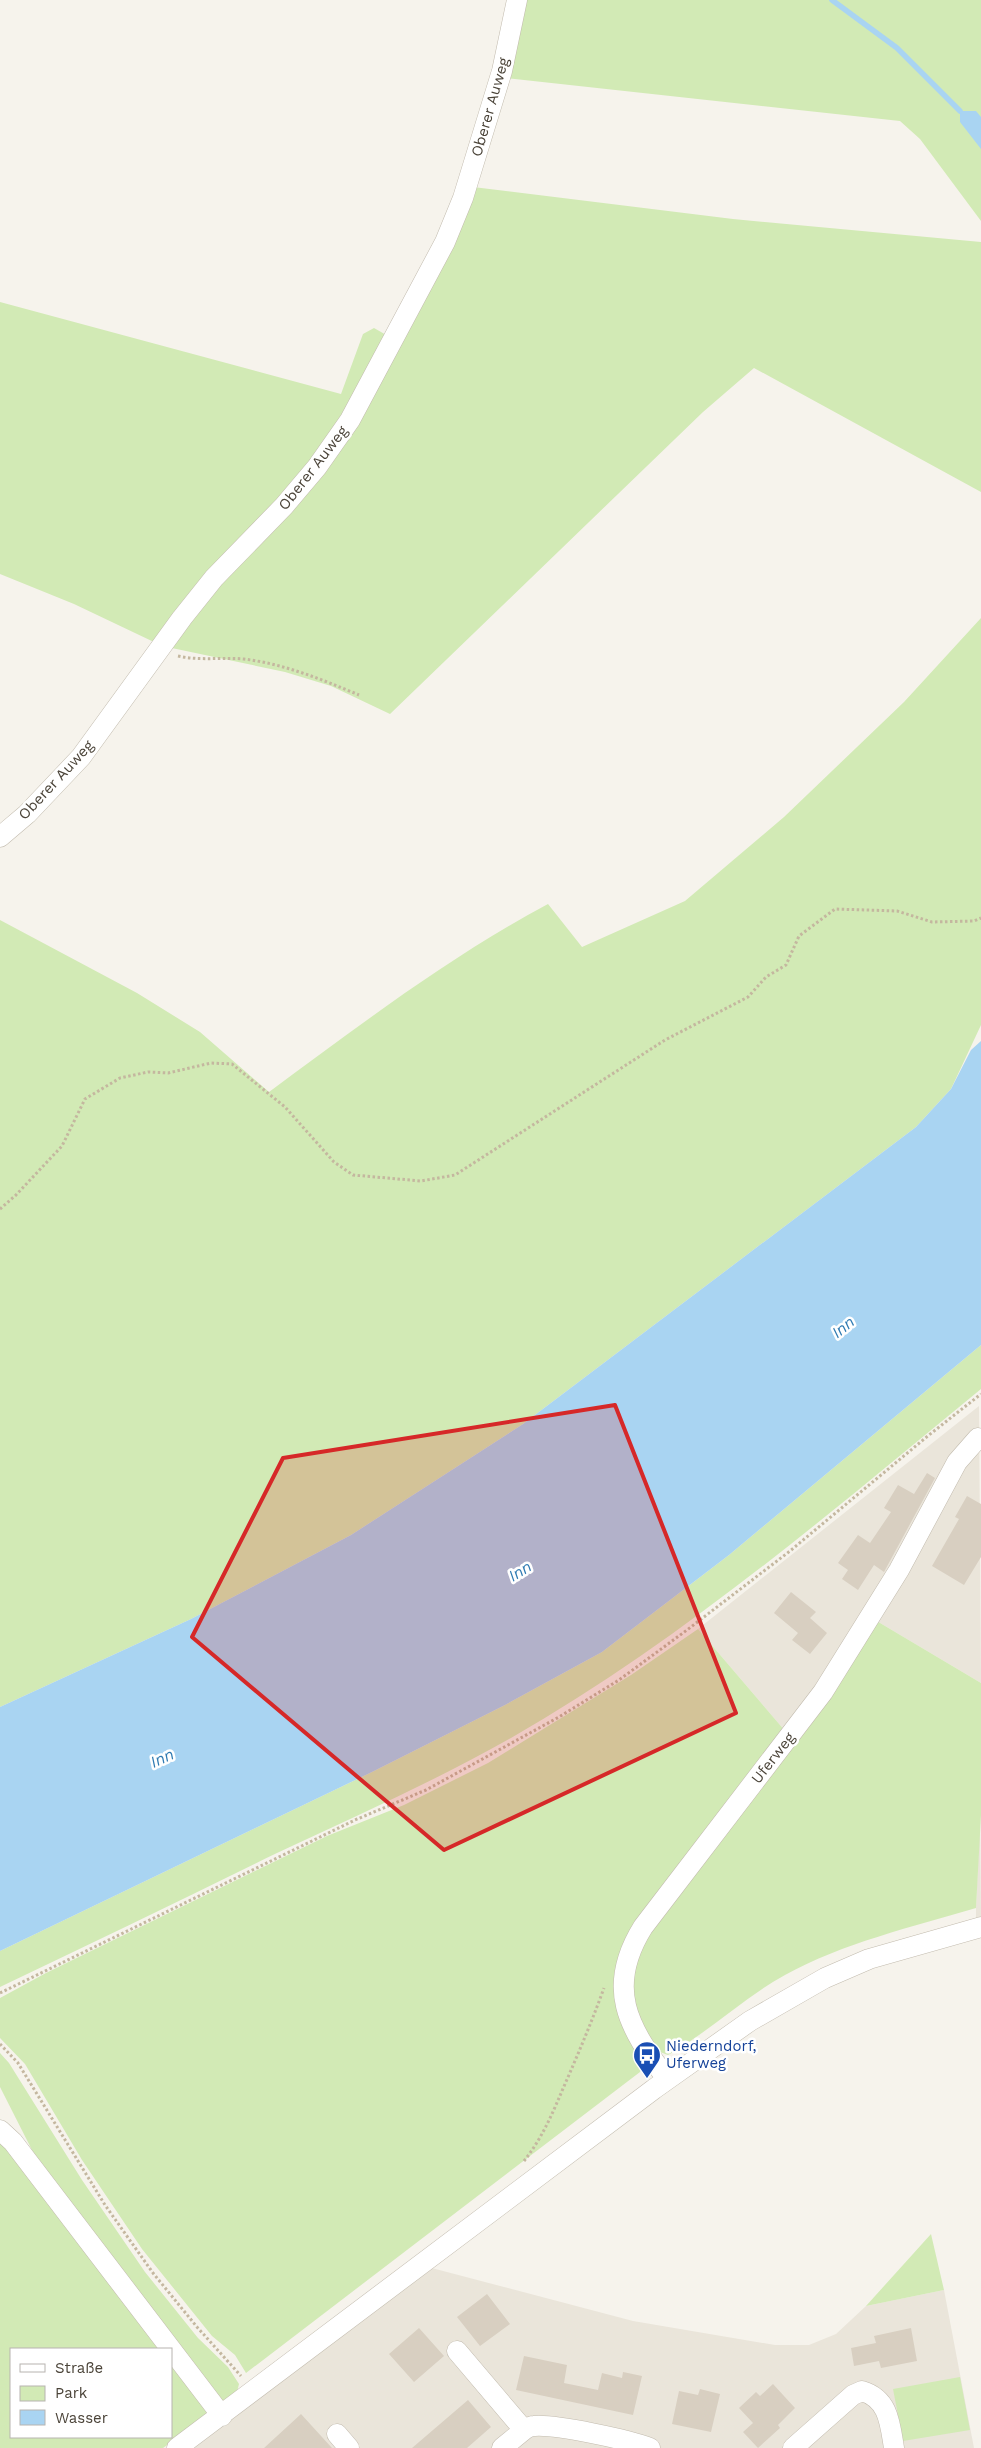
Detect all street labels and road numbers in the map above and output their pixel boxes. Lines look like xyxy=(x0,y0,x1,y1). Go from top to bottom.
street label: Oberer Auweg xyxy=(467,55,513,159)
street label: Oberer Auweg xyxy=(275,422,351,514)
street label: Oberer Auweg xyxy=(15,737,97,823)
street label: Uferweg xyxy=(747,1729,799,1787)

